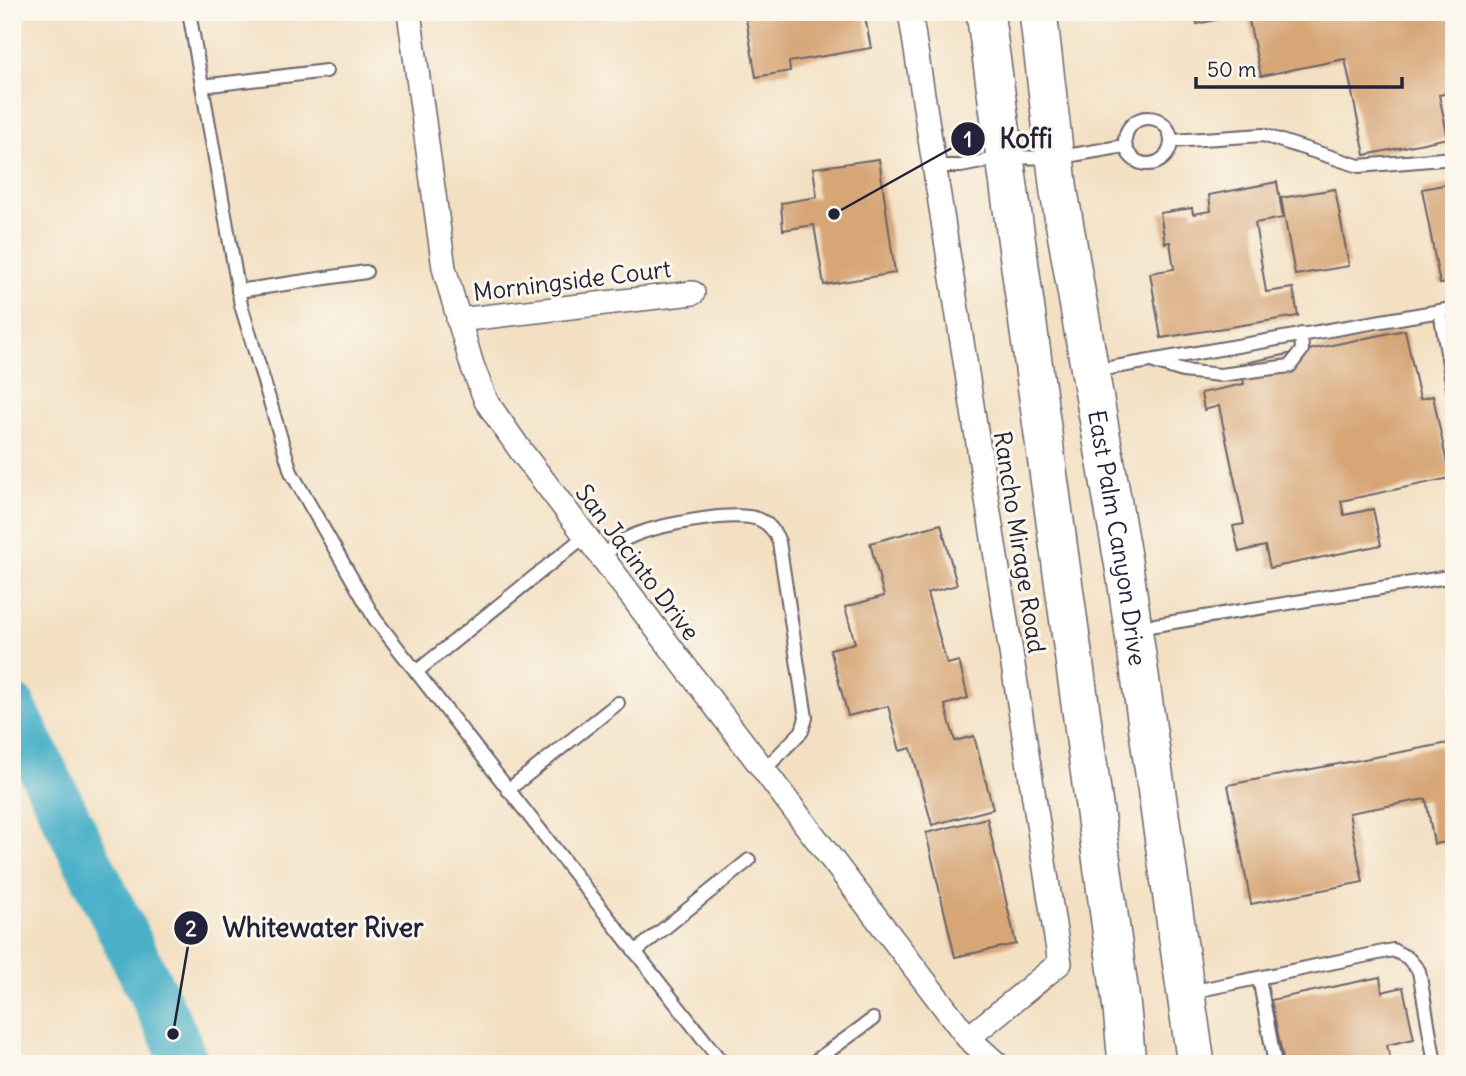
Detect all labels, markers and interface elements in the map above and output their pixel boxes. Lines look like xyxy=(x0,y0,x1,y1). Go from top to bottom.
scale bar xyxy=(1196,46,1403,90)
text: 50 m xyxy=(1207,56,1256,83)
callout: Koffi xyxy=(951,116,1067,163)
text: Koffi xyxy=(999,122,1053,155)
text: 1 xyxy=(964,126,972,153)
street label: Morningside Court xyxy=(471,253,673,307)
street label: East Palm Canyon Drive xyxy=(1082,408,1153,668)
street label: Rancho Mirage Road xyxy=(988,429,1052,655)
street label: San Jacinto Drive xyxy=(570,478,706,646)
callout: Whitewater River xyxy=(173,905,438,952)
text: Whitewater River xyxy=(222,911,424,944)
text: 2 xyxy=(185,915,197,942)

